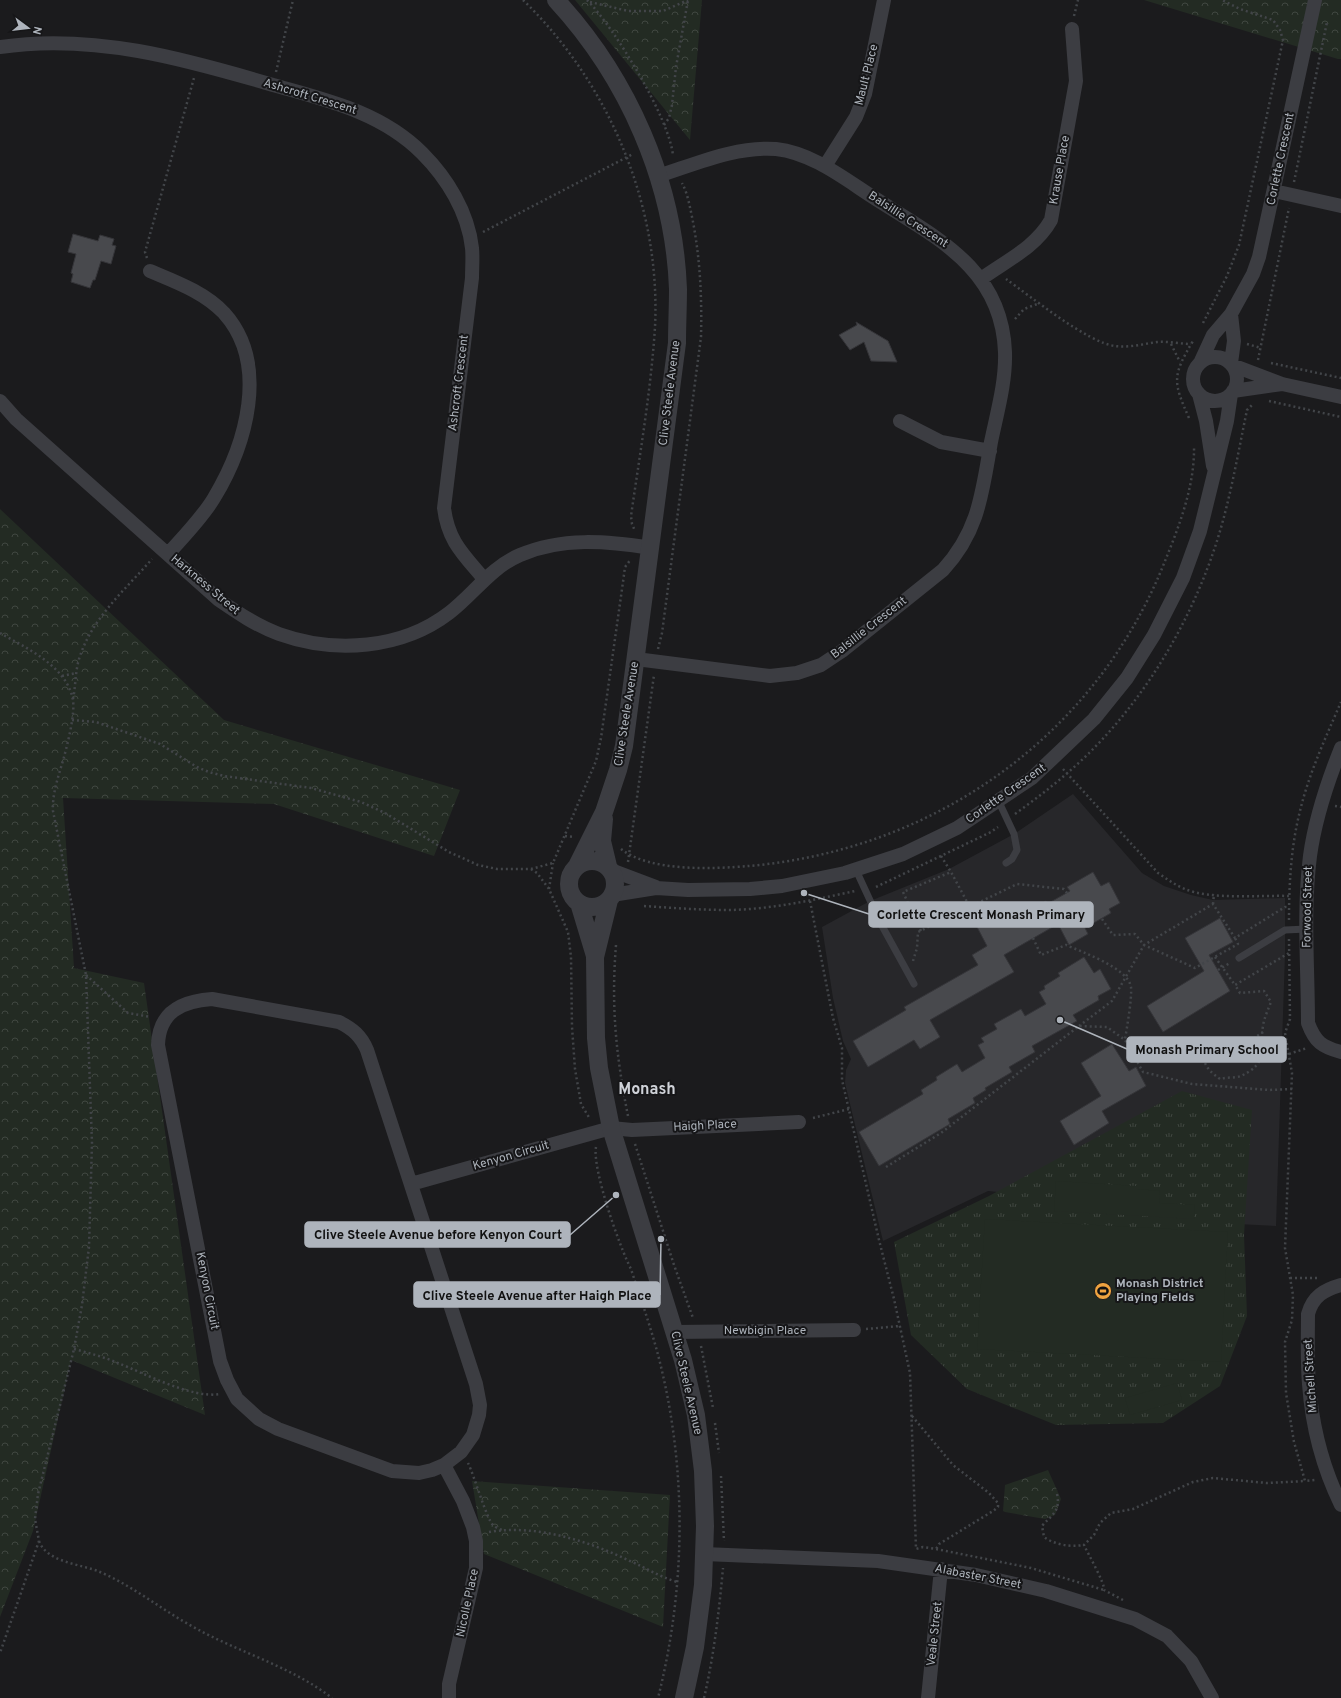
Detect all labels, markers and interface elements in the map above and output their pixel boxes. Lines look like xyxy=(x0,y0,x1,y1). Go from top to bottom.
north arrow xyxy=(8,8,48,48)
text: N xyxy=(29,25,44,36)
street label: Mault Place xyxy=(852,43,882,107)
street label: Ashcroft Crescent xyxy=(261,75,359,119)
street label: Corlette Crescent xyxy=(1263,111,1299,207)
street label: Krause Place xyxy=(1046,134,1074,206)
street label: Balsillie Crescent xyxy=(865,188,951,252)
street label: Ashcroft Crescent xyxy=(445,334,473,432)
street label: Clive Steele Avenue xyxy=(656,339,684,447)
street label: Harkness Street xyxy=(167,551,243,619)
street label: Balsillie Crescent xyxy=(828,593,910,663)
street label: Clive Steele Avenue xyxy=(611,660,643,768)
street label: Corlette Crescent xyxy=(963,760,1049,828)
street label: Forwood Street xyxy=(1299,866,1317,948)
callout: Corlette Crescent Monash Primary xyxy=(869,902,1093,927)
text: Corlette Crescent Monash Primary xyxy=(877,908,1086,924)
callout: Monash Primary School xyxy=(1127,1037,1286,1062)
text: Monash Primary School xyxy=(1135,1043,1279,1059)
district label: Monash xyxy=(618,1080,676,1100)
street label: Haigh Place xyxy=(673,1116,737,1136)
street label: Kenyon Circuit xyxy=(471,1137,551,1175)
callout: Clive Steele Avenue before Kenyon Court xyxy=(305,1222,570,1247)
text: Clive Steele Avenue before Kenyon Court xyxy=(314,1228,562,1244)
street label: Kenyon Circuit xyxy=(192,1251,222,1331)
place label: Monash District Playing Fields xyxy=(1116,1276,1204,1306)
sports icon: Monash District Playing Fields xyxy=(1093,1281,1113,1301)
callout: Clive Steele Avenue after Haigh Place xyxy=(414,1282,660,1307)
text: Clive Steele Avenue after Haigh Place xyxy=(422,1289,652,1305)
street label: Newbigin Place xyxy=(724,1323,806,1339)
street label: Clive Steele Avenue xyxy=(666,1330,706,1436)
street label: Michell Street xyxy=(1300,1338,1322,1414)
street label: Alabaster Street xyxy=(933,1561,1023,1593)
street label: Nicolle Place xyxy=(453,1567,483,1639)
street label: Veale Street xyxy=(924,1601,946,1667)

